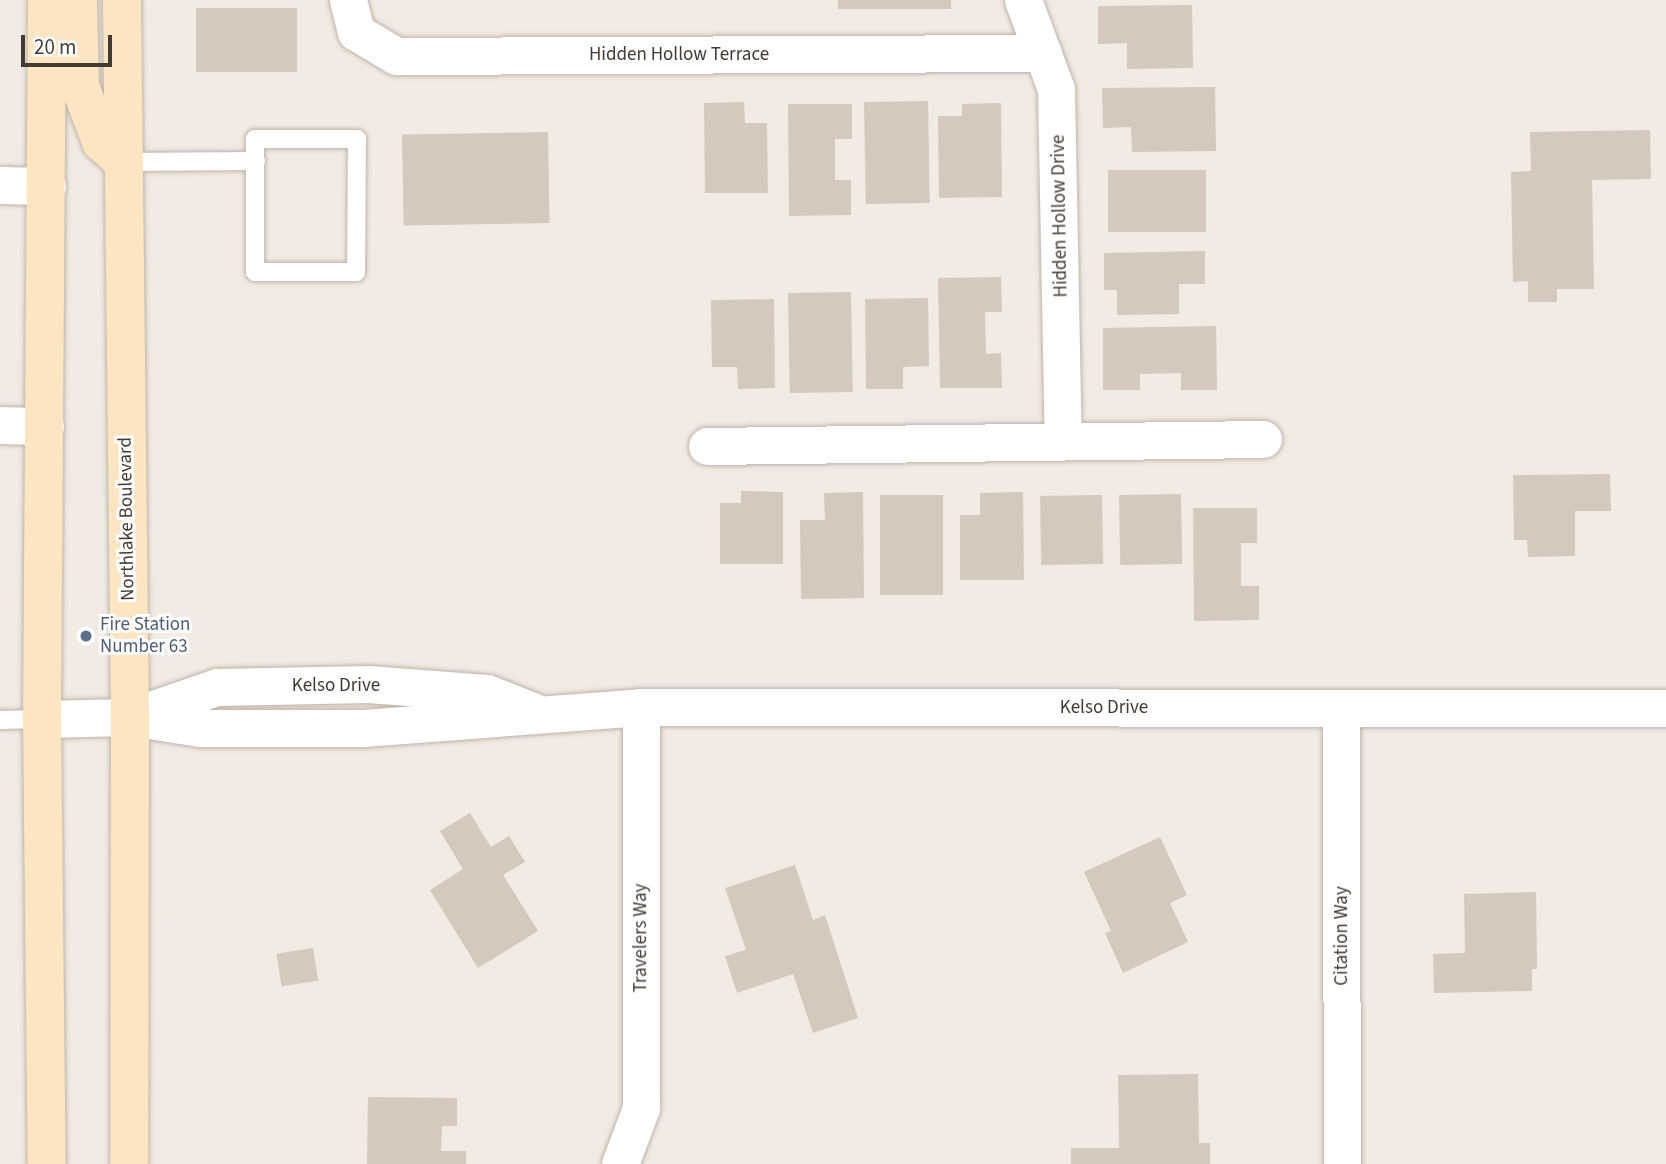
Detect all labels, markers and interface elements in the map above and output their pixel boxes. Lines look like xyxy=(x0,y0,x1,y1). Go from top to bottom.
scale bar xyxy=(24,21,116,65)
text: 20 m xyxy=(34,32,76,62)
street label: Hidden Hollow Terrace xyxy=(589,44,769,66)
street label: Hidden Hollow Drive xyxy=(1047,134,1073,298)
street label: Northlake Boulevard xyxy=(114,437,140,601)
place label: Fire Station Number 63 xyxy=(100,614,191,658)
marker: Fire Station Number 63 xyxy=(78,628,94,644)
street label: Kelso Drive xyxy=(292,675,380,697)
street label: Kelso Drive xyxy=(1060,697,1148,719)
street label: Travelers Way xyxy=(630,884,652,992)
street label: Citation Way xyxy=(1331,886,1353,986)

